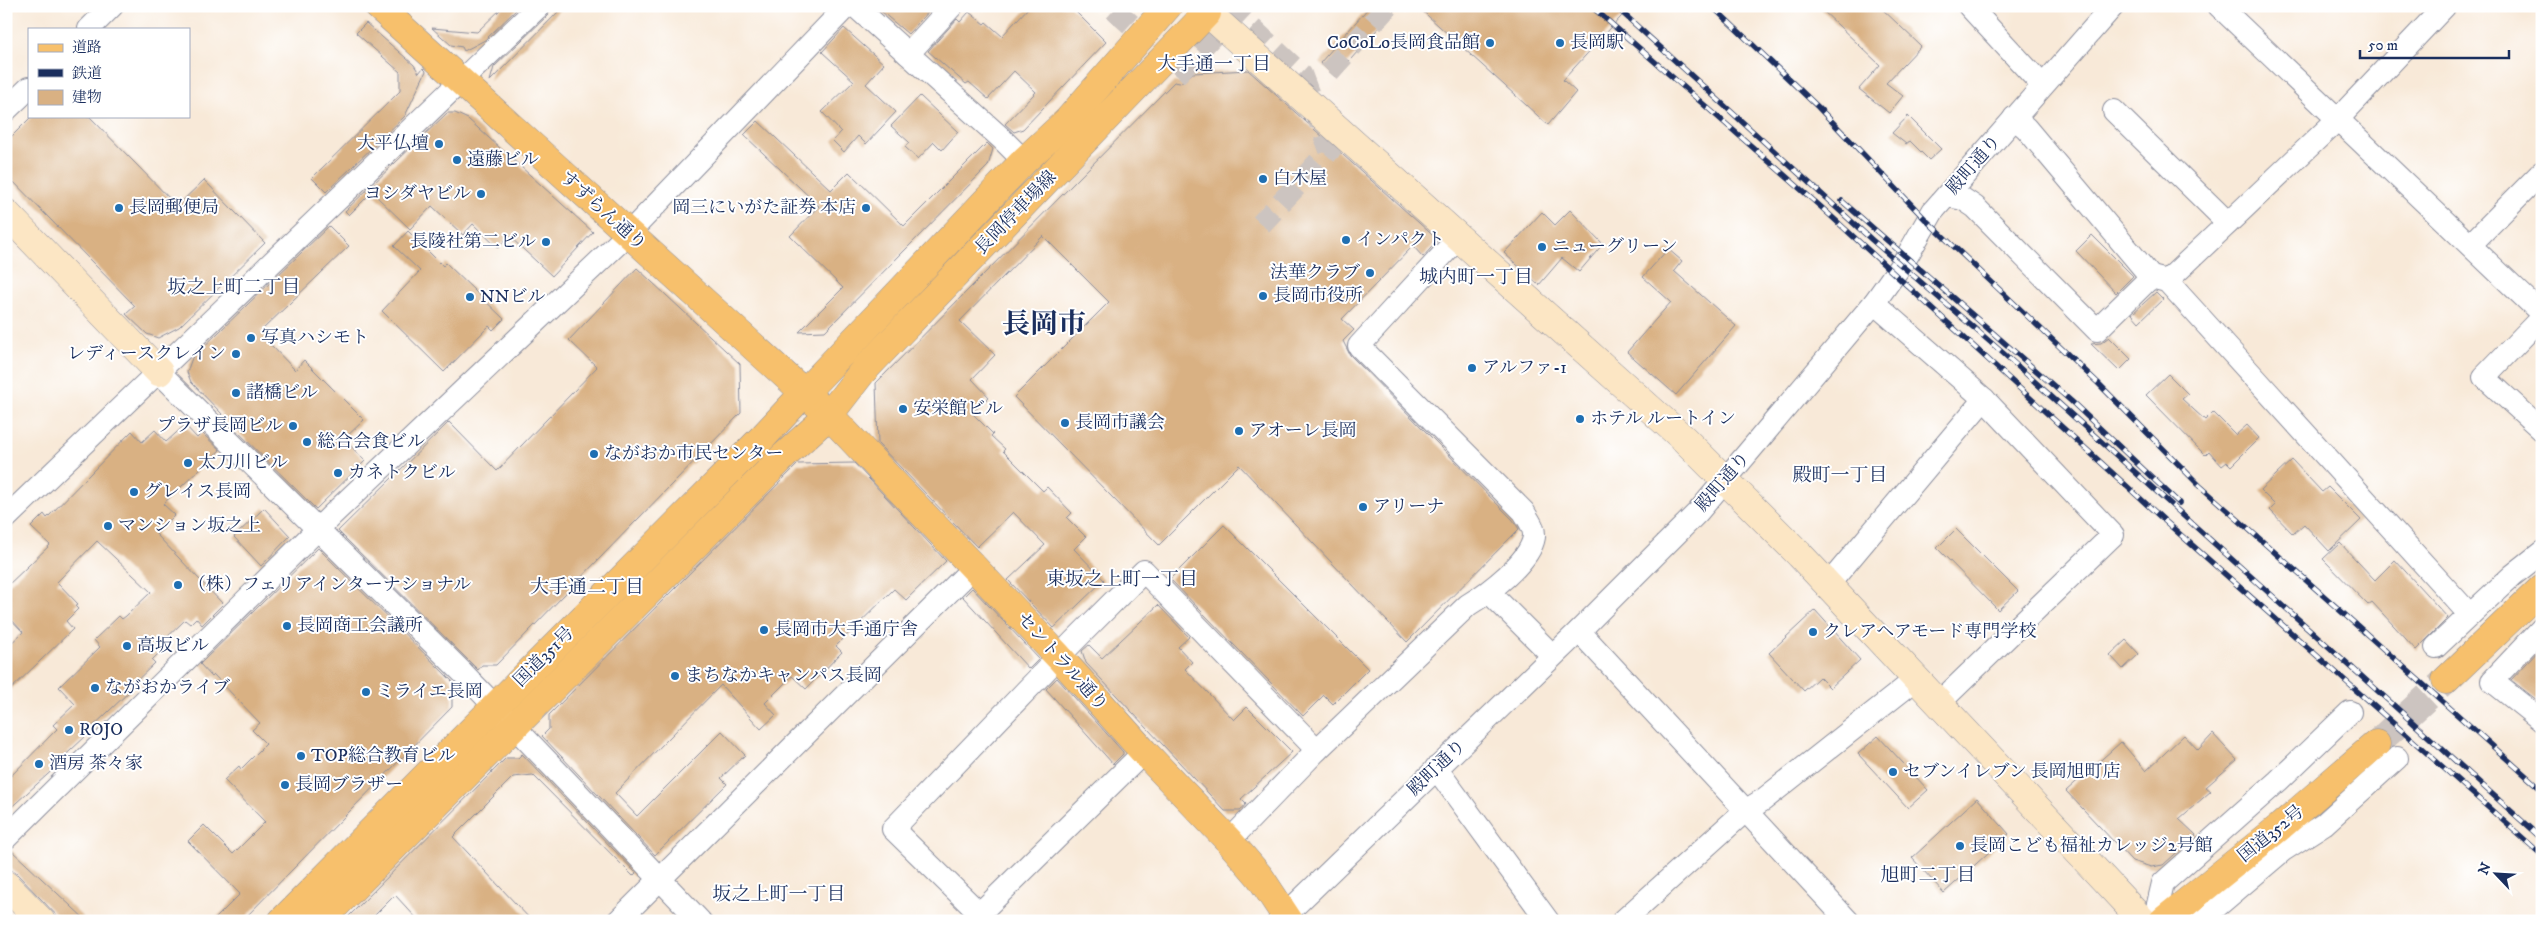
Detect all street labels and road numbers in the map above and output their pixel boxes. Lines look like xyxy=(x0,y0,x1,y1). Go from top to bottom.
street label: 殿町通り xyxy=(1942,131,2006,199)
street label: すずらん通り xyxy=(555,167,651,255)
street label: 長岡停車場線 xyxy=(971,167,1061,259)
street label: 殿町通り xyxy=(1691,448,1755,516)
street label: セントラル通り xyxy=(1012,608,1112,716)
street label: 国道351号 xyxy=(509,622,579,692)
street label: 殿町通り xyxy=(1403,735,1471,801)
street label: 国道352号 xyxy=(2234,801,2308,867)

